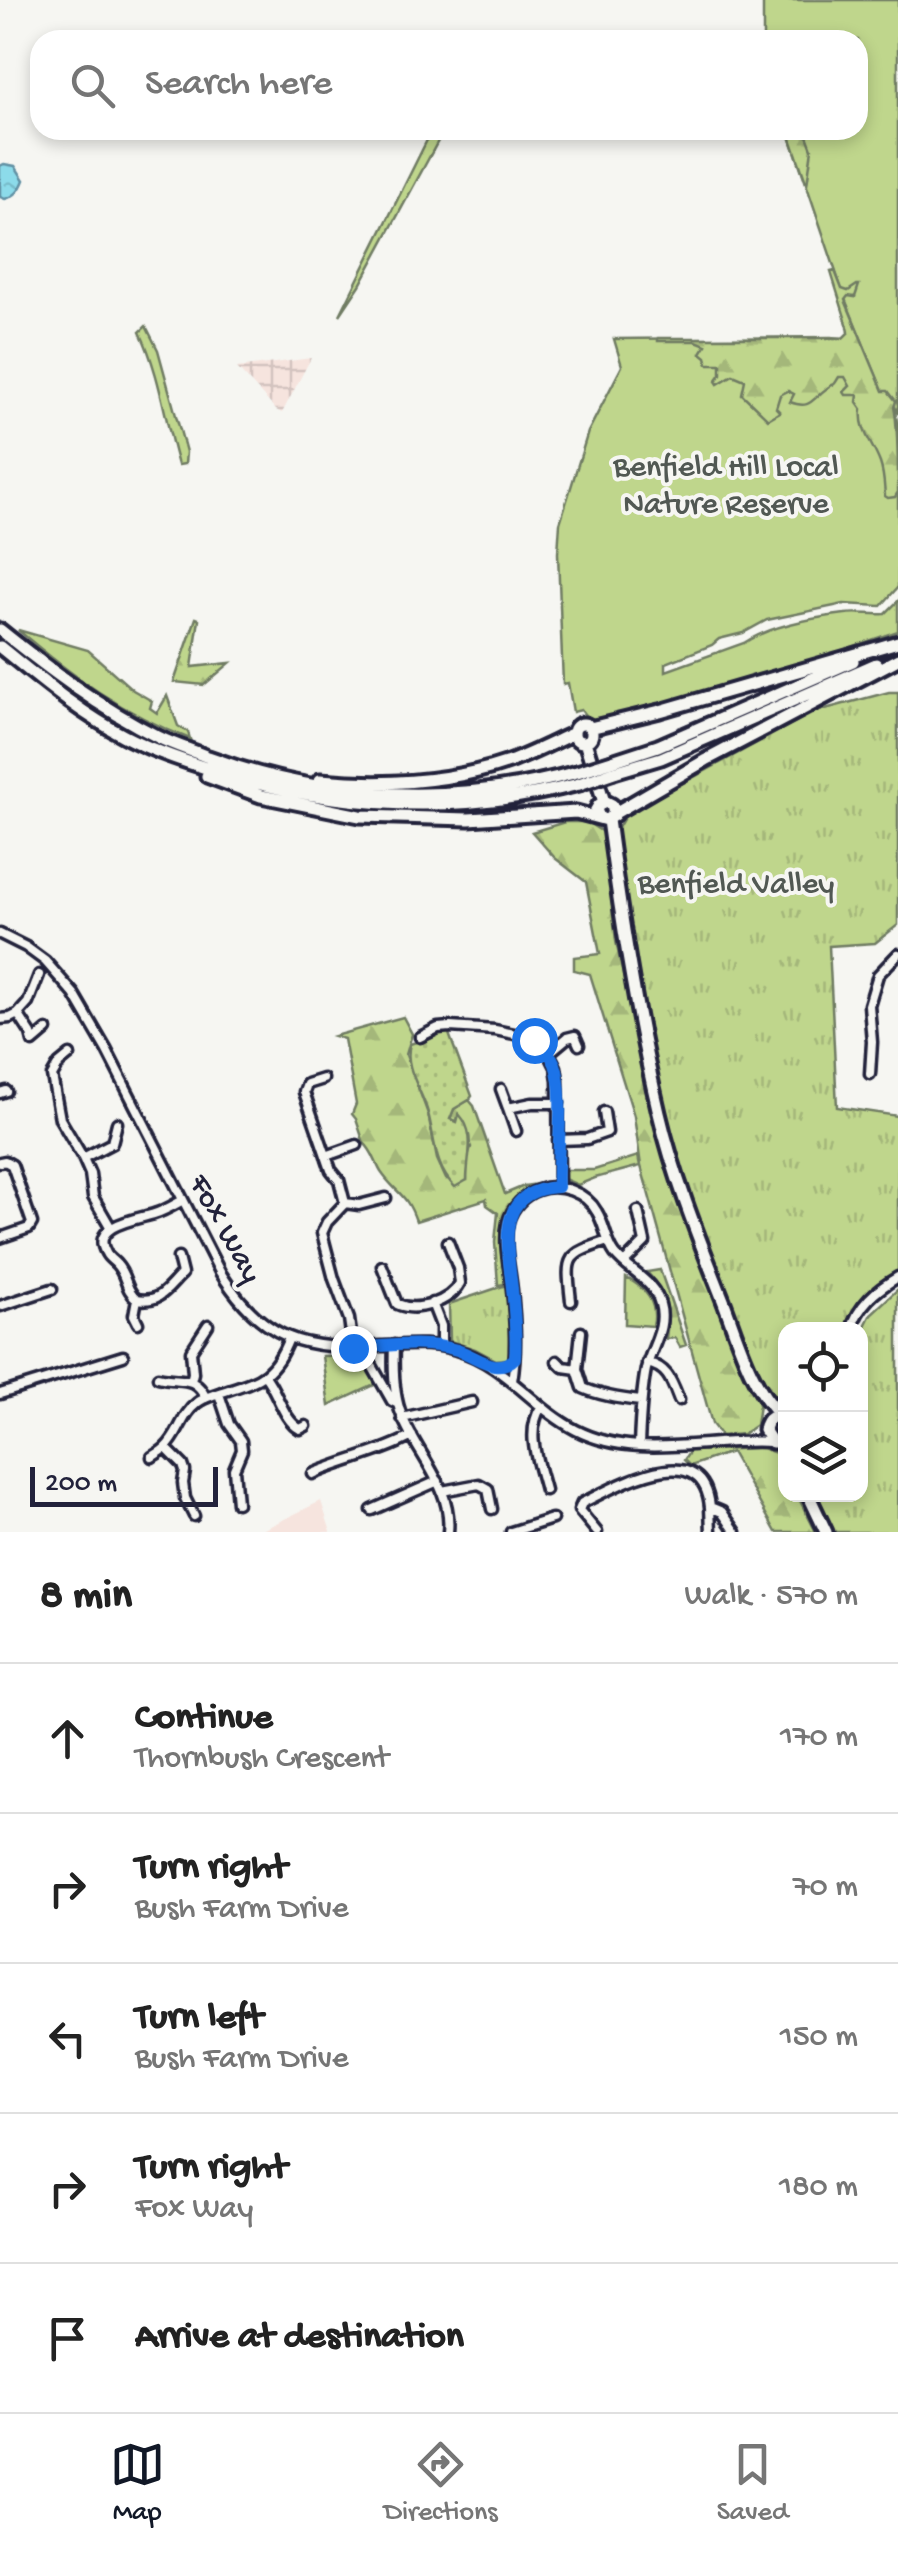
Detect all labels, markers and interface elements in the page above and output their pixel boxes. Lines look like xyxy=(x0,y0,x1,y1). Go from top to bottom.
search box xyxy=(30,30,868,140)
icon: search xyxy=(65,58,120,113)
text: Search here xyxy=(145,63,332,107)
park label: Benfield Hill Local Nature Reserve xyxy=(612,450,839,525)
park label: Benfield Valley xyxy=(637,867,835,905)
route start xyxy=(512,1018,558,1064)
street label: Fox Way xyxy=(178,1168,269,1291)
map controls xyxy=(778,1322,868,1502)
button: locate xyxy=(778,1322,868,1412)
route end xyxy=(331,1326,377,1372)
button: layers xyxy=(778,1412,868,1502)
scale bar xyxy=(30,1462,218,1506)
text: 200 m xyxy=(45,1468,117,1501)
text: 8 min xyxy=(40,1573,132,1622)
text: Walk · 570 m xyxy=(685,1578,858,1616)
text: Continue xyxy=(135,1697,273,1741)
icon: ahead xyxy=(40,1711,95,1766)
text: 170 m xyxy=(780,1719,858,1757)
text: Thornbush Crescent xyxy=(135,1741,389,1779)
text: Turn right xyxy=(135,1847,287,1891)
icon: right xyxy=(40,1861,95,1916)
text: 70 m xyxy=(793,1869,858,1907)
text: Bush Farm Drive xyxy=(135,1891,348,1929)
text: Turn left xyxy=(135,1997,263,2041)
icon: left xyxy=(40,2011,95,2066)
text: 150 m xyxy=(780,2019,858,2057)
text: Bush Farm Drive xyxy=(135,2041,348,2079)
text: Turn right xyxy=(135,2147,287,2191)
icon: right xyxy=(40,2161,95,2216)
text: 180 m xyxy=(779,2169,858,2207)
text: Fox Way xyxy=(135,2191,253,2229)
icon: arrive xyxy=(40,2311,95,2366)
text: Arrive at destination xyxy=(135,2316,464,2360)
tab: Map xyxy=(110,2437,165,2530)
tab: Directions xyxy=(384,2437,498,2530)
tab: Saved xyxy=(717,2437,788,2530)

